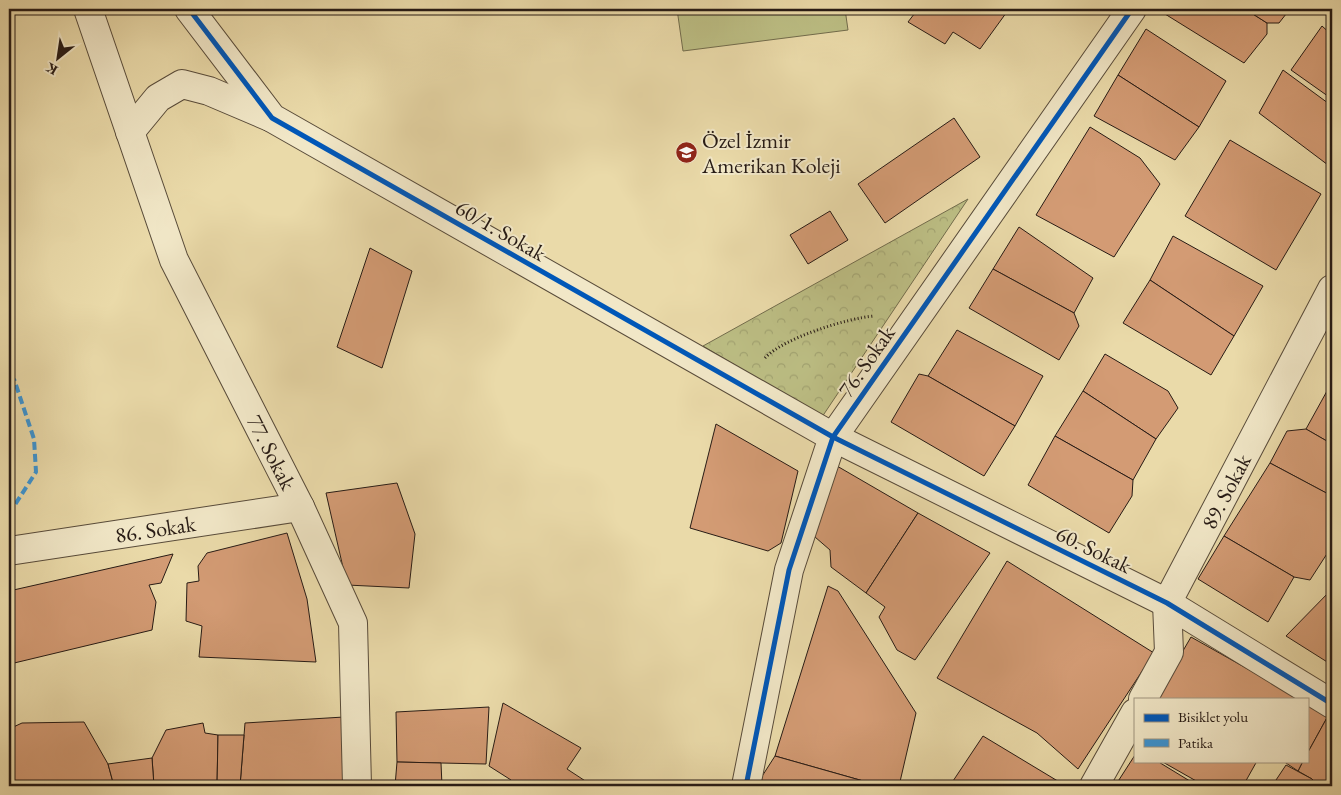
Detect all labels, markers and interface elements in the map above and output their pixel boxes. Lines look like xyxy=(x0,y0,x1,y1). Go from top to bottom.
north arrow xyxy=(32,32,82,82)
text: K xyxy=(42,59,61,80)
place label: Özel İzmir Amerikan Koleji xyxy=(701,126,841,180)
school or university icon: Özel İzmir Amerikan Koleji xyxy=(674,141,698,165)
street label: 60/1. Sokak xyxy=(450,193,552,268)
street label: 76. Sokak xyxy=(831,319,902,403)
street label: 77. Sokak xyxy=(240,410,303,496)
street label: 89. Sokak xyxy=(1195,448,1258,534)
street label: 86. Sokak xyxy=(113,509,198,550)
street label: 60. Sokak xyxy=(1051,519,1137,580)
legend xyxy=(1134,698,1308,762)
text: Bisiklet yolu xyxy=(1178,707,1248,726)
text: Patika xyxy=(1178,733,1213,752)

